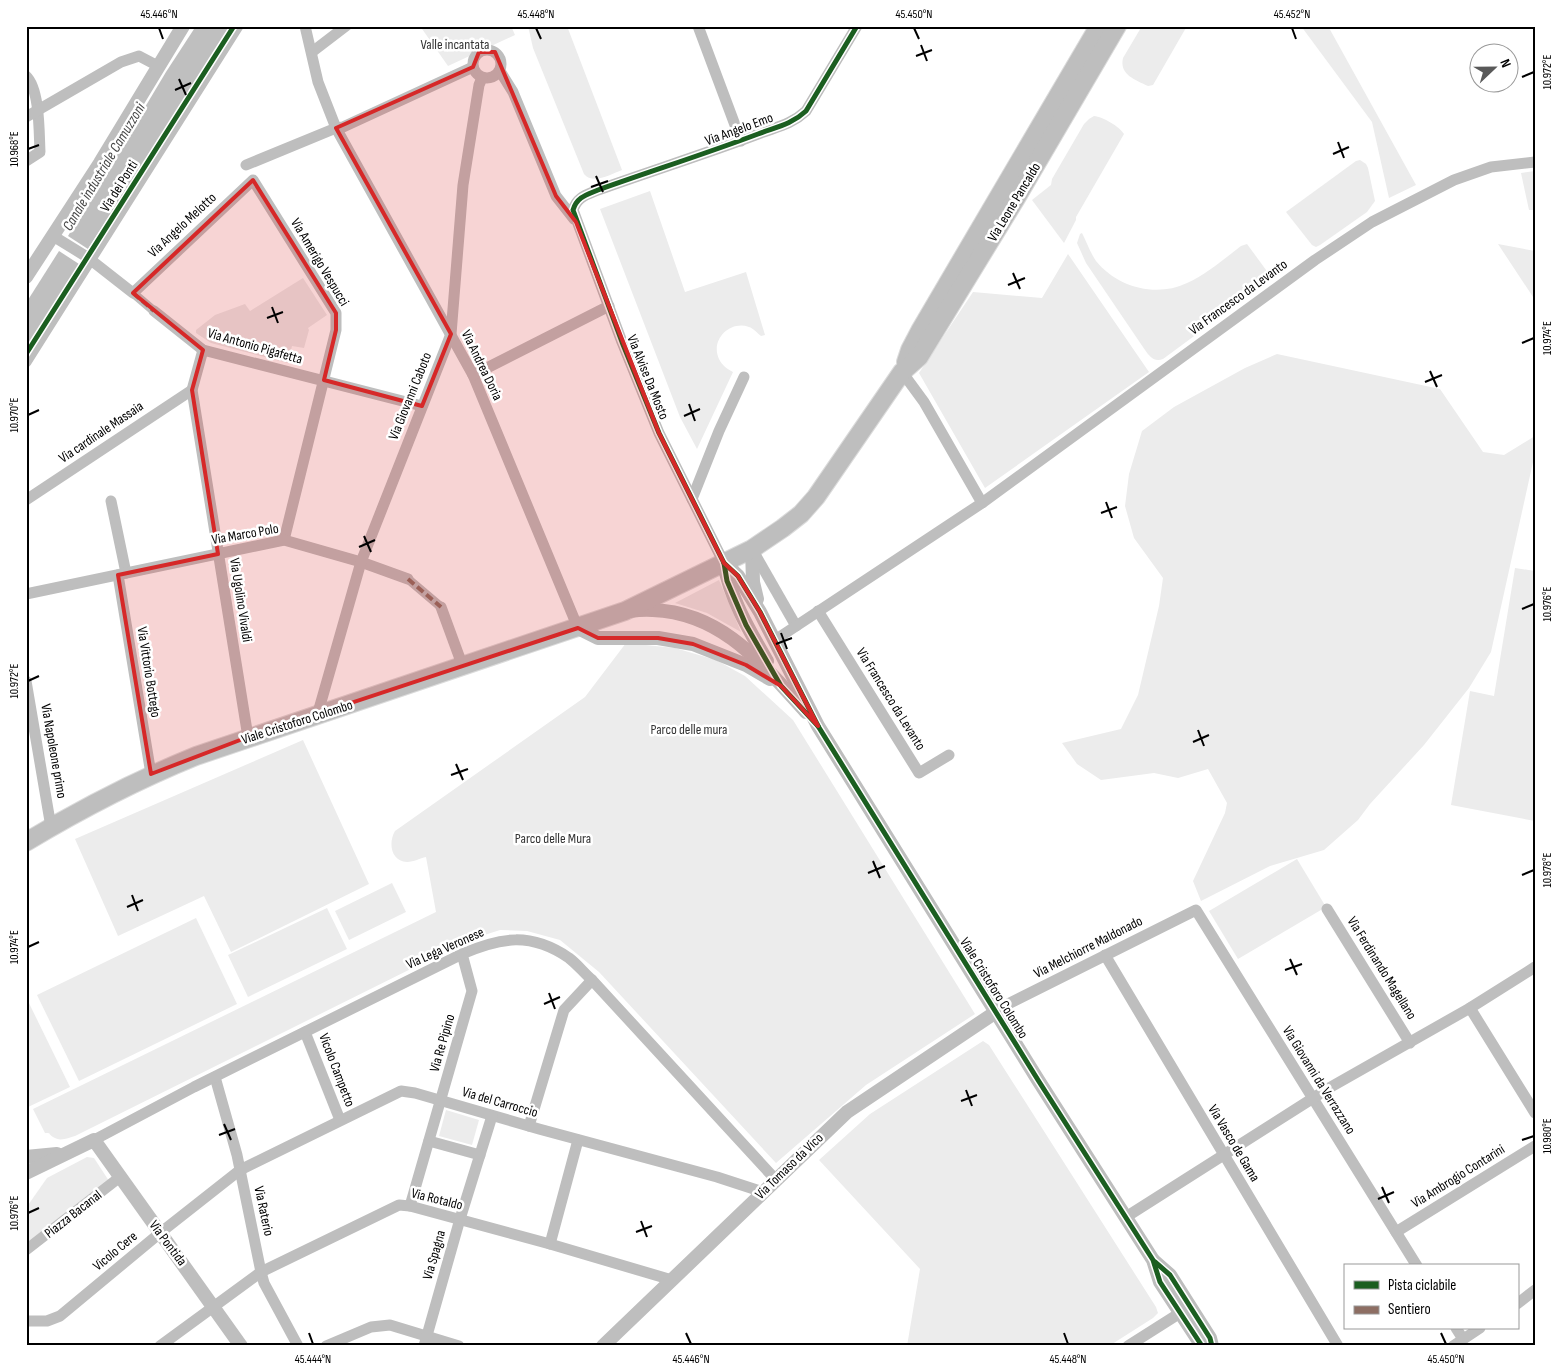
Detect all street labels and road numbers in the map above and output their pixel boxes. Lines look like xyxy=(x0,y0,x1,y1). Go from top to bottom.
street label: Via Angelo Emo xyxy=(703,109,776,149)
street label: Via dei Ponti xyxy=(97,157,141,215)
street label: Via Leone Pancaldo xyxy=(984,159,1044,245)
street label: Via Angelo Melotto xyxy=(144,189,220,261)
street label: Via Amerigo Vespucci xyxy=(287,215,353,309)
street label: Via Francesco da Levanto xyxy=(1185,256,1291,338)
street label: Via Antonio Pigafetta xyxy=(206,324,304,368)
street label: Via Andrea Doria xyxy=(458,327,506,403)
street label: Via Alvise Da Mosto xyxy=(623,332,673,422)
street label: Via Giovanni Caboto xyxy=(385,350,435,442)
street label: Via cardinale Massaia xyxy=(55,397,147,467)
street label: Via Marco Polo xyxy=(210,520,280,548)
street label: Via Ugolino Vivaldi xyxy=(226,557,256,643)
street label: Via Vittorio Bottego xyxy=(133,625,165,719)
street label: Via Francesco da Levanto xyxy=(853,645,929,753)
street label: Viale Cristoforo Colombo xyxy=(239,696,355,748)
street label: Via Napoleone primo xyxy=(37,702,71,800)
street label: Via Melchiorre Maldonado xyxy=(1031,912,1145,982)
street label: Via Ferdinando Magellano xyxy=(1344,913,1421,1023)
street label: Via Lega Veronese xyxy=(403,923,487,973)
street label: Viale Cristoforo Colombo xyxy=(956,934,1032,1042)
street label: Via Re Pipino xyxy=(426,1012,458,1074)
street label: Via Giovanni da Verrazzano xyxy=(1279,1023,1359,1138)
street label: Vicolo Campetto xyxy=(315,1031,359,1109)
street label: Via del Carroccio xyxy=(460,1083,540,1121)
street label: Via Vasco de Gama xyxy=(1204,1101,1264,1185)
street label: Via Tomaso da Vico xyxy=(751,1129,827,1203)
street label: Via Ambrogio Contarini xyxy=(1408,1141,1508,1211)
street label: Via Rotaldo xyxy=(409,1184,465,1214)
street label: Via Raterio xyxy=(250,1185,278,1238)
street label: Piazza Bacanal xyxy=(41,1186,105,1242)
street label: Via Pontida xyxy=(145,1217,191,1269)
street label: Vicolo Cere xyxy=(89,1228,141,1274)
street label: Via Spagna xyxy=(419,1228,449,1282)

